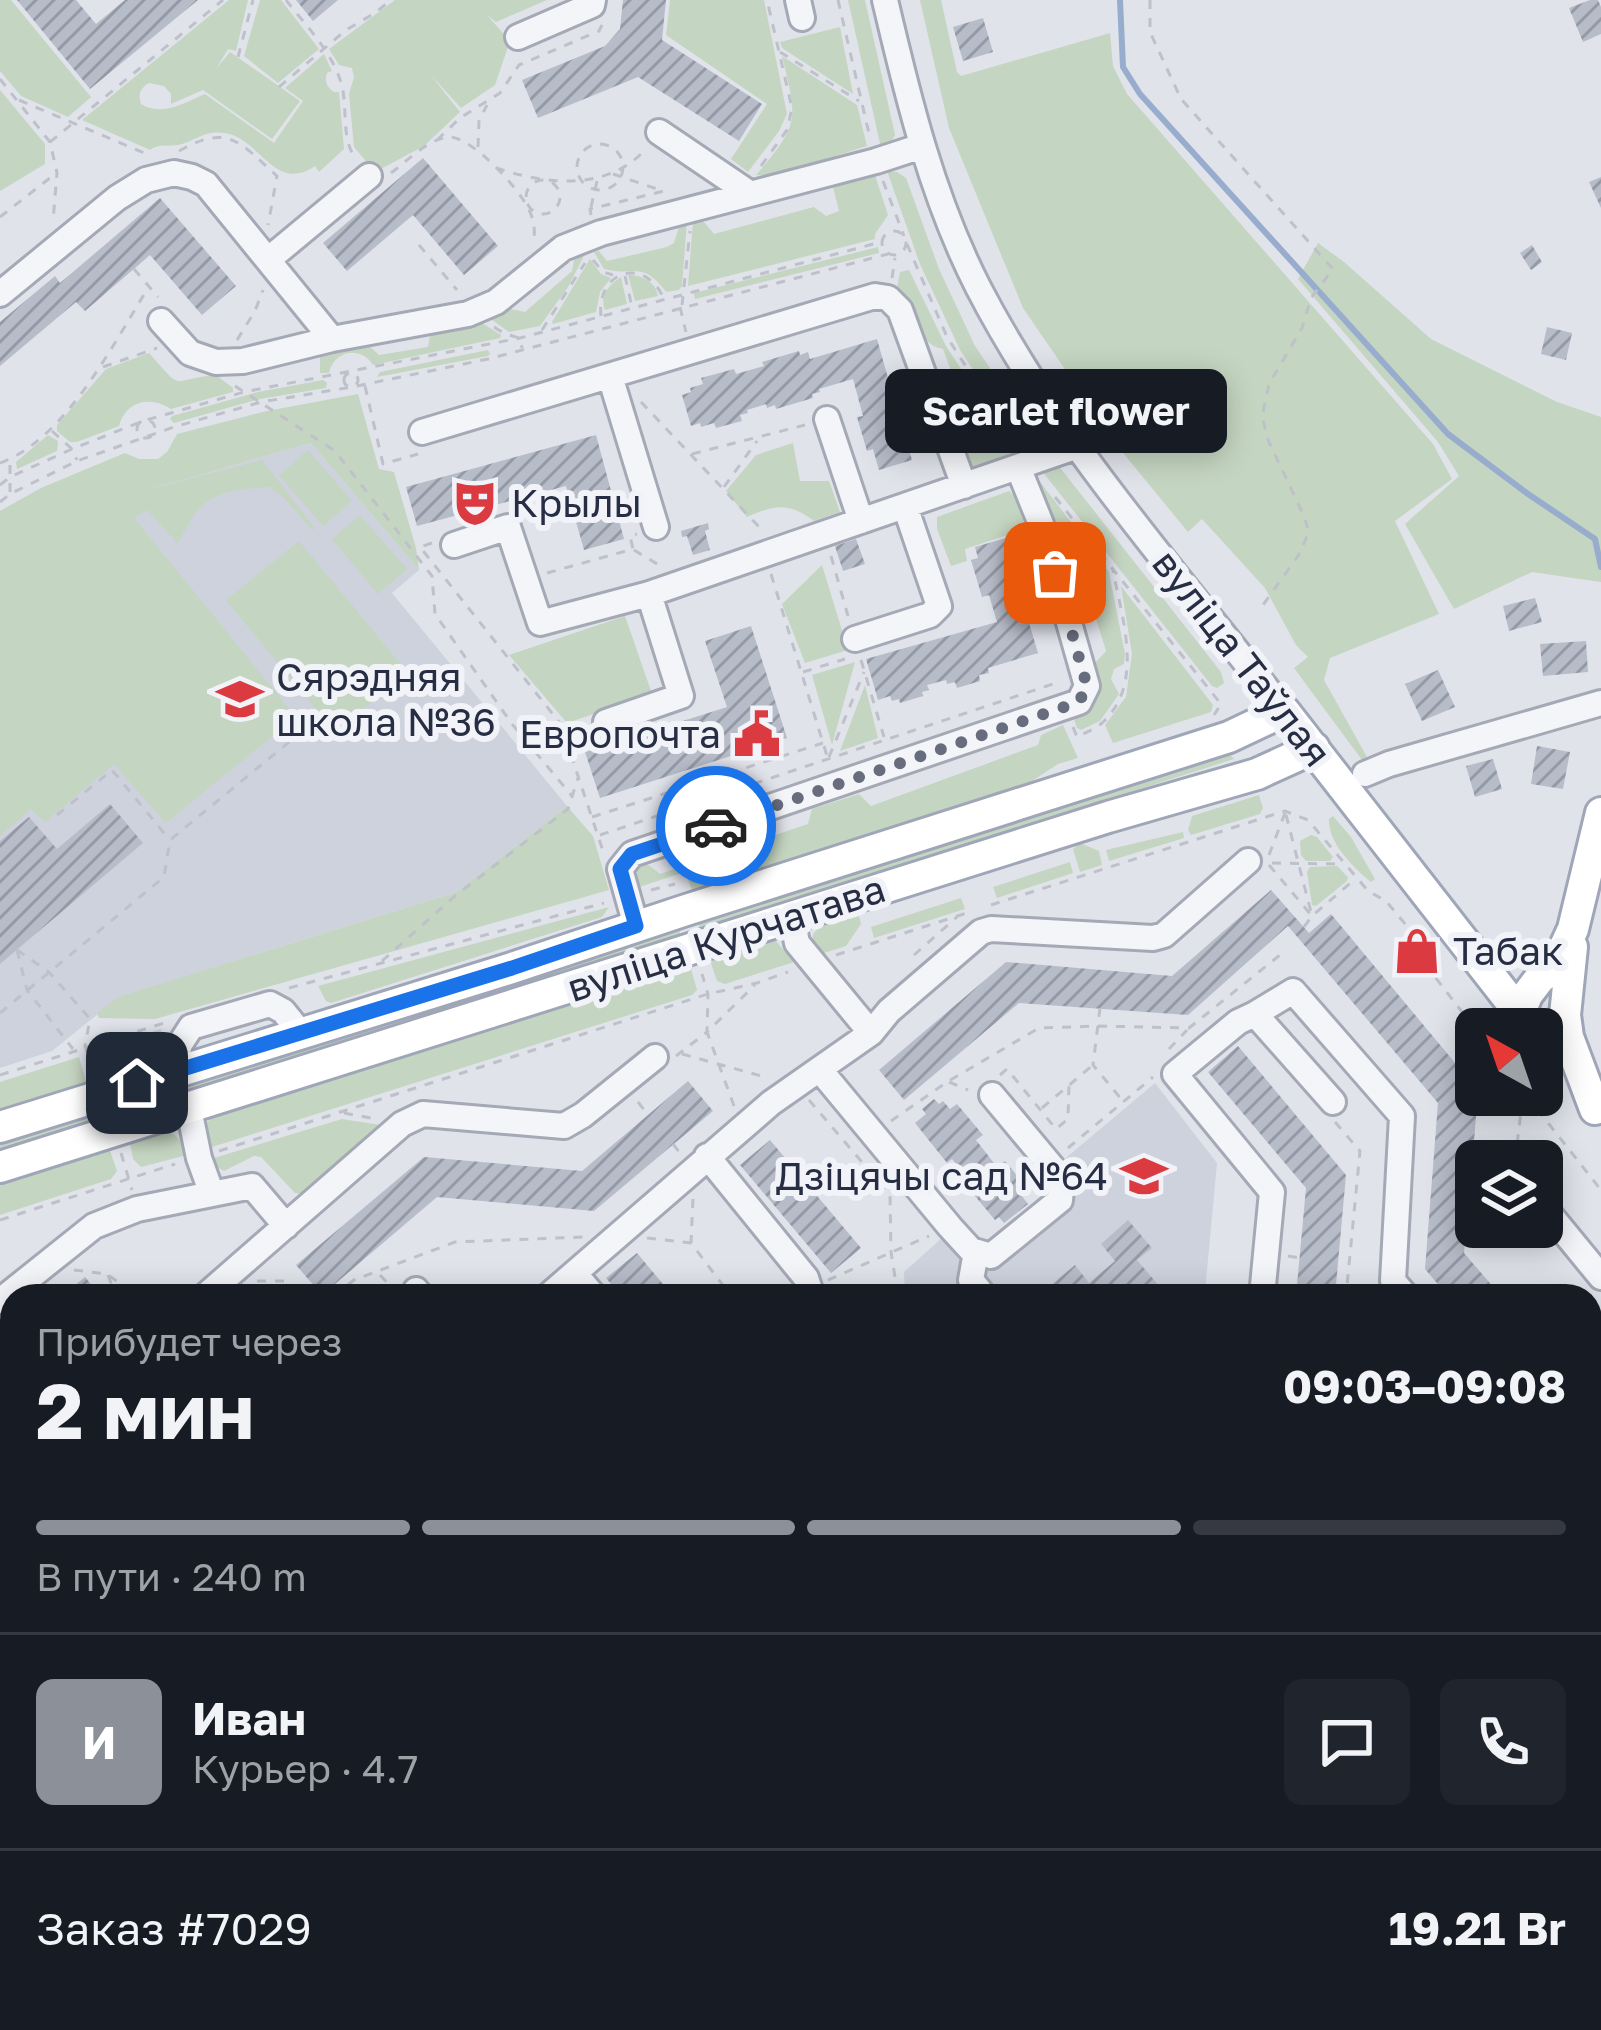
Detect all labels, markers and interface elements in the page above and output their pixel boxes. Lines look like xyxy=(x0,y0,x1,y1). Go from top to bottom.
callout: Scarlet flower xyxy=(884,369,1226,453)
text: Scarlet flower xyxy=(922,387,1190,434)
theatre icon: Крылы xyxy=(450,478,500,528)
place label: Крылы xyxy=(511,479,642,526)
pin xyxy=(1004,522,1106,624)
icon: bag xyxy=(1022,540,1088,606)
street label: вуліца Таўлая xyxy=(1143,540,1342,775)
place label: Сярэдняя школа №36 xyxy=(276,653,496,745)
school or university icon: Сярэдняя школа №36 xyxy=(215,674,265,724)
public building icon: Европочта xyxy=(732,709,782,759)
place label: Европочта xyxy=(519,710,721,757)
courier xyxy=(656,766,776,886)
icon: car xyxy=(683,793,749,859)
street label: вуліца Курчатава xyxy=(561,864,891,1011)
shop icon: Табак xyxy=(1392,926,1442,976)
place label: Табак xyxy=(1453,927,1563,974)
north arrow xyxy=(1455,1008,1563,1116)
map controls xyxy=(1455,1008,1563,1248)
pin xyxy=(86,1032,188,1134)
icon: home xyxy=(104,1050,170,1116)
button: layers xyxy=(1455,1140,1563,1248)
school or university icon: Дзіцячы сад №64 xyxy=(1119,1151,1169,1201)
place label: Дзіцячы сад №64 xyxy=(776,1152,1108,1199)
text: Прибудет через xyxy=(36,1318,342,1365)
text: 09:03–09:08 xyxy=(1283,1359,1566,1413)
text: 2 мин xyxy=(36,1363,254,1456)
text: В пути · 240 m xyxy=(36,1553,307,1600)
button: chat xyxy=(1284,1679,1410,1805)
button: phone xyxy=(1440,1679,1566,1805)
text: Иван xyxy=(192,1691,306,1745)
text: И xyxy=(82,1715,116,1769)
text: Курьер · 4.7 xyxy=(192,1745,418,1792)
text: Заказ #7029 xyxy=(36,1901,312,1955)
text: 19.21 Br xyxy=(1389,1901,1566,1955)

